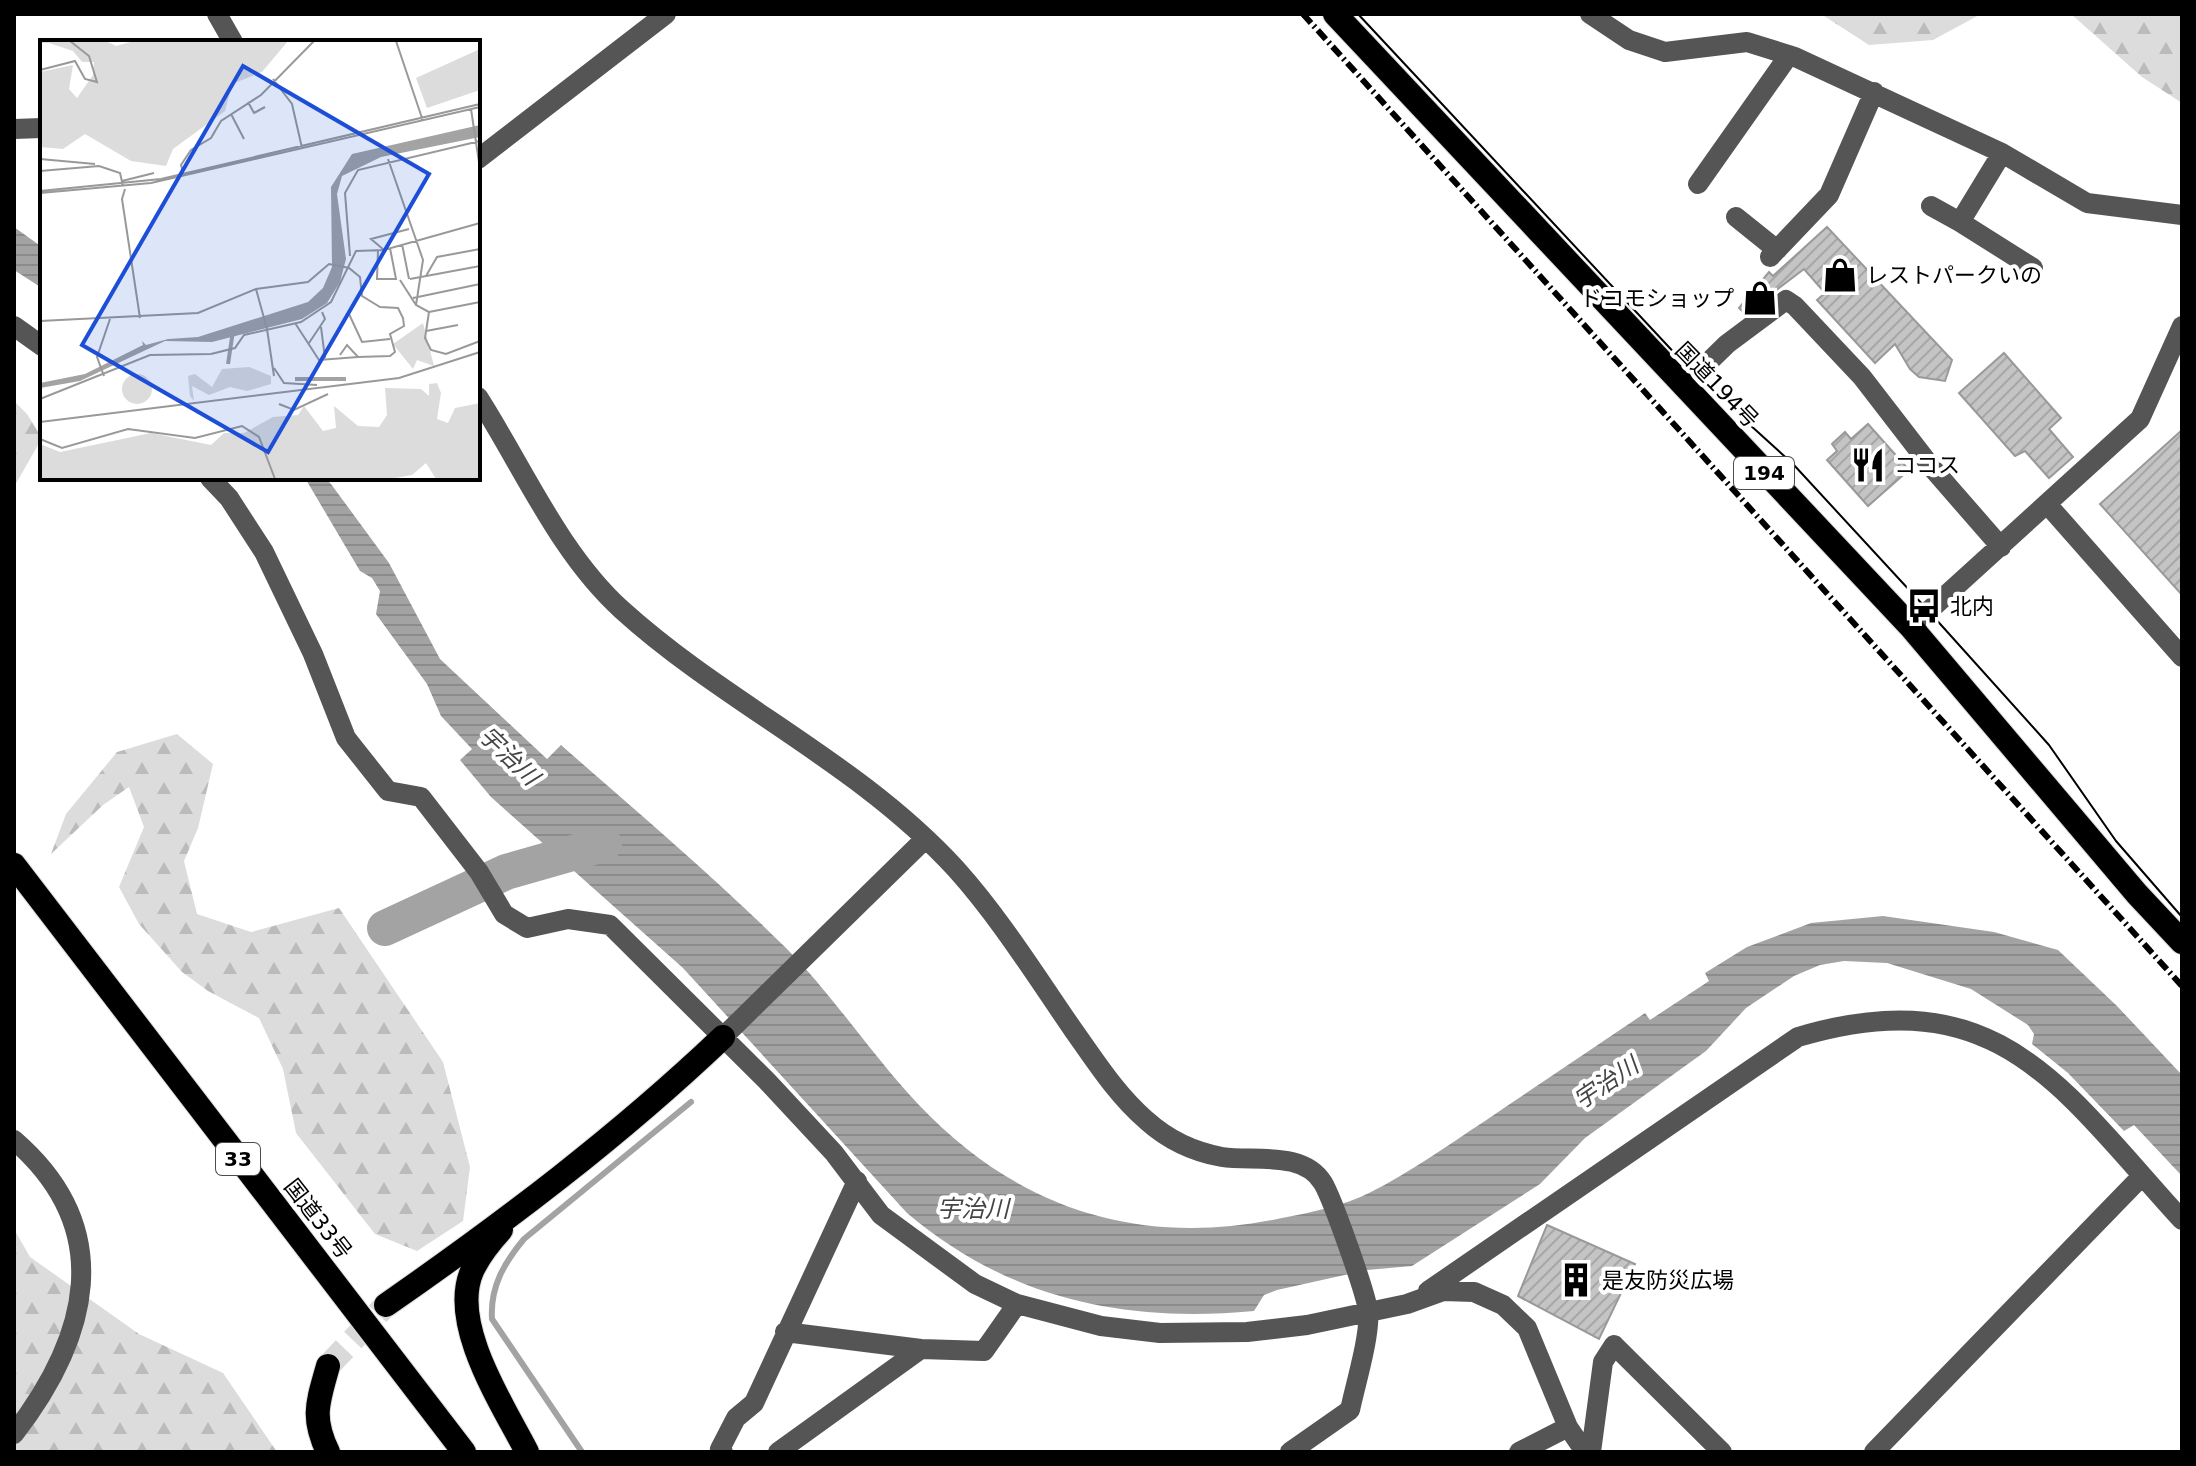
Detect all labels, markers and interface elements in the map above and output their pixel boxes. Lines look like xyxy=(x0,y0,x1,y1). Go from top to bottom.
inset map xyxy=(40,40,480,480)
shop icon: レストパークいの xyxy=(1821,256,1859,294)
place label: レストパークいの xyxy=(1866,263,2042,288)
shop icon: ドコモショップ xyxy=(1741,279,1779,317)
place label: ドコモショップ xyxy=(1580,286,1734,311)
street label: 国道194号 xyxy=(1670,337,1764,433)
restaurant icon: ココス xyxy=(1849,446,1887,484)
place label: ココス xyxy=(1894,453,1960,478)
road number: 194 xyxy=(1734,457,1794,489)
bus stop icon: 北内 xyxy=(1905,587,1943,625)
place label: 北内 xyxy=(1950,594,1994,619)
water label: 宇治川 xyxy=(473,721,547,793)
water label: 宇治川 xyxy=(1568,1050,1646,1115)
road number: 33 xyxy=(216,1143,260,1175)
street label: 国道33号 xyxy=(279,1174,357,1264)
water label: 宇治川 xyxy=(937,1195,1012,1223)
building icon: 是友防災広場 xyxy=(1557,1261,1595,1299)
place label: 是友防災広場 xyxy=(1602,1268,1734,1293)

